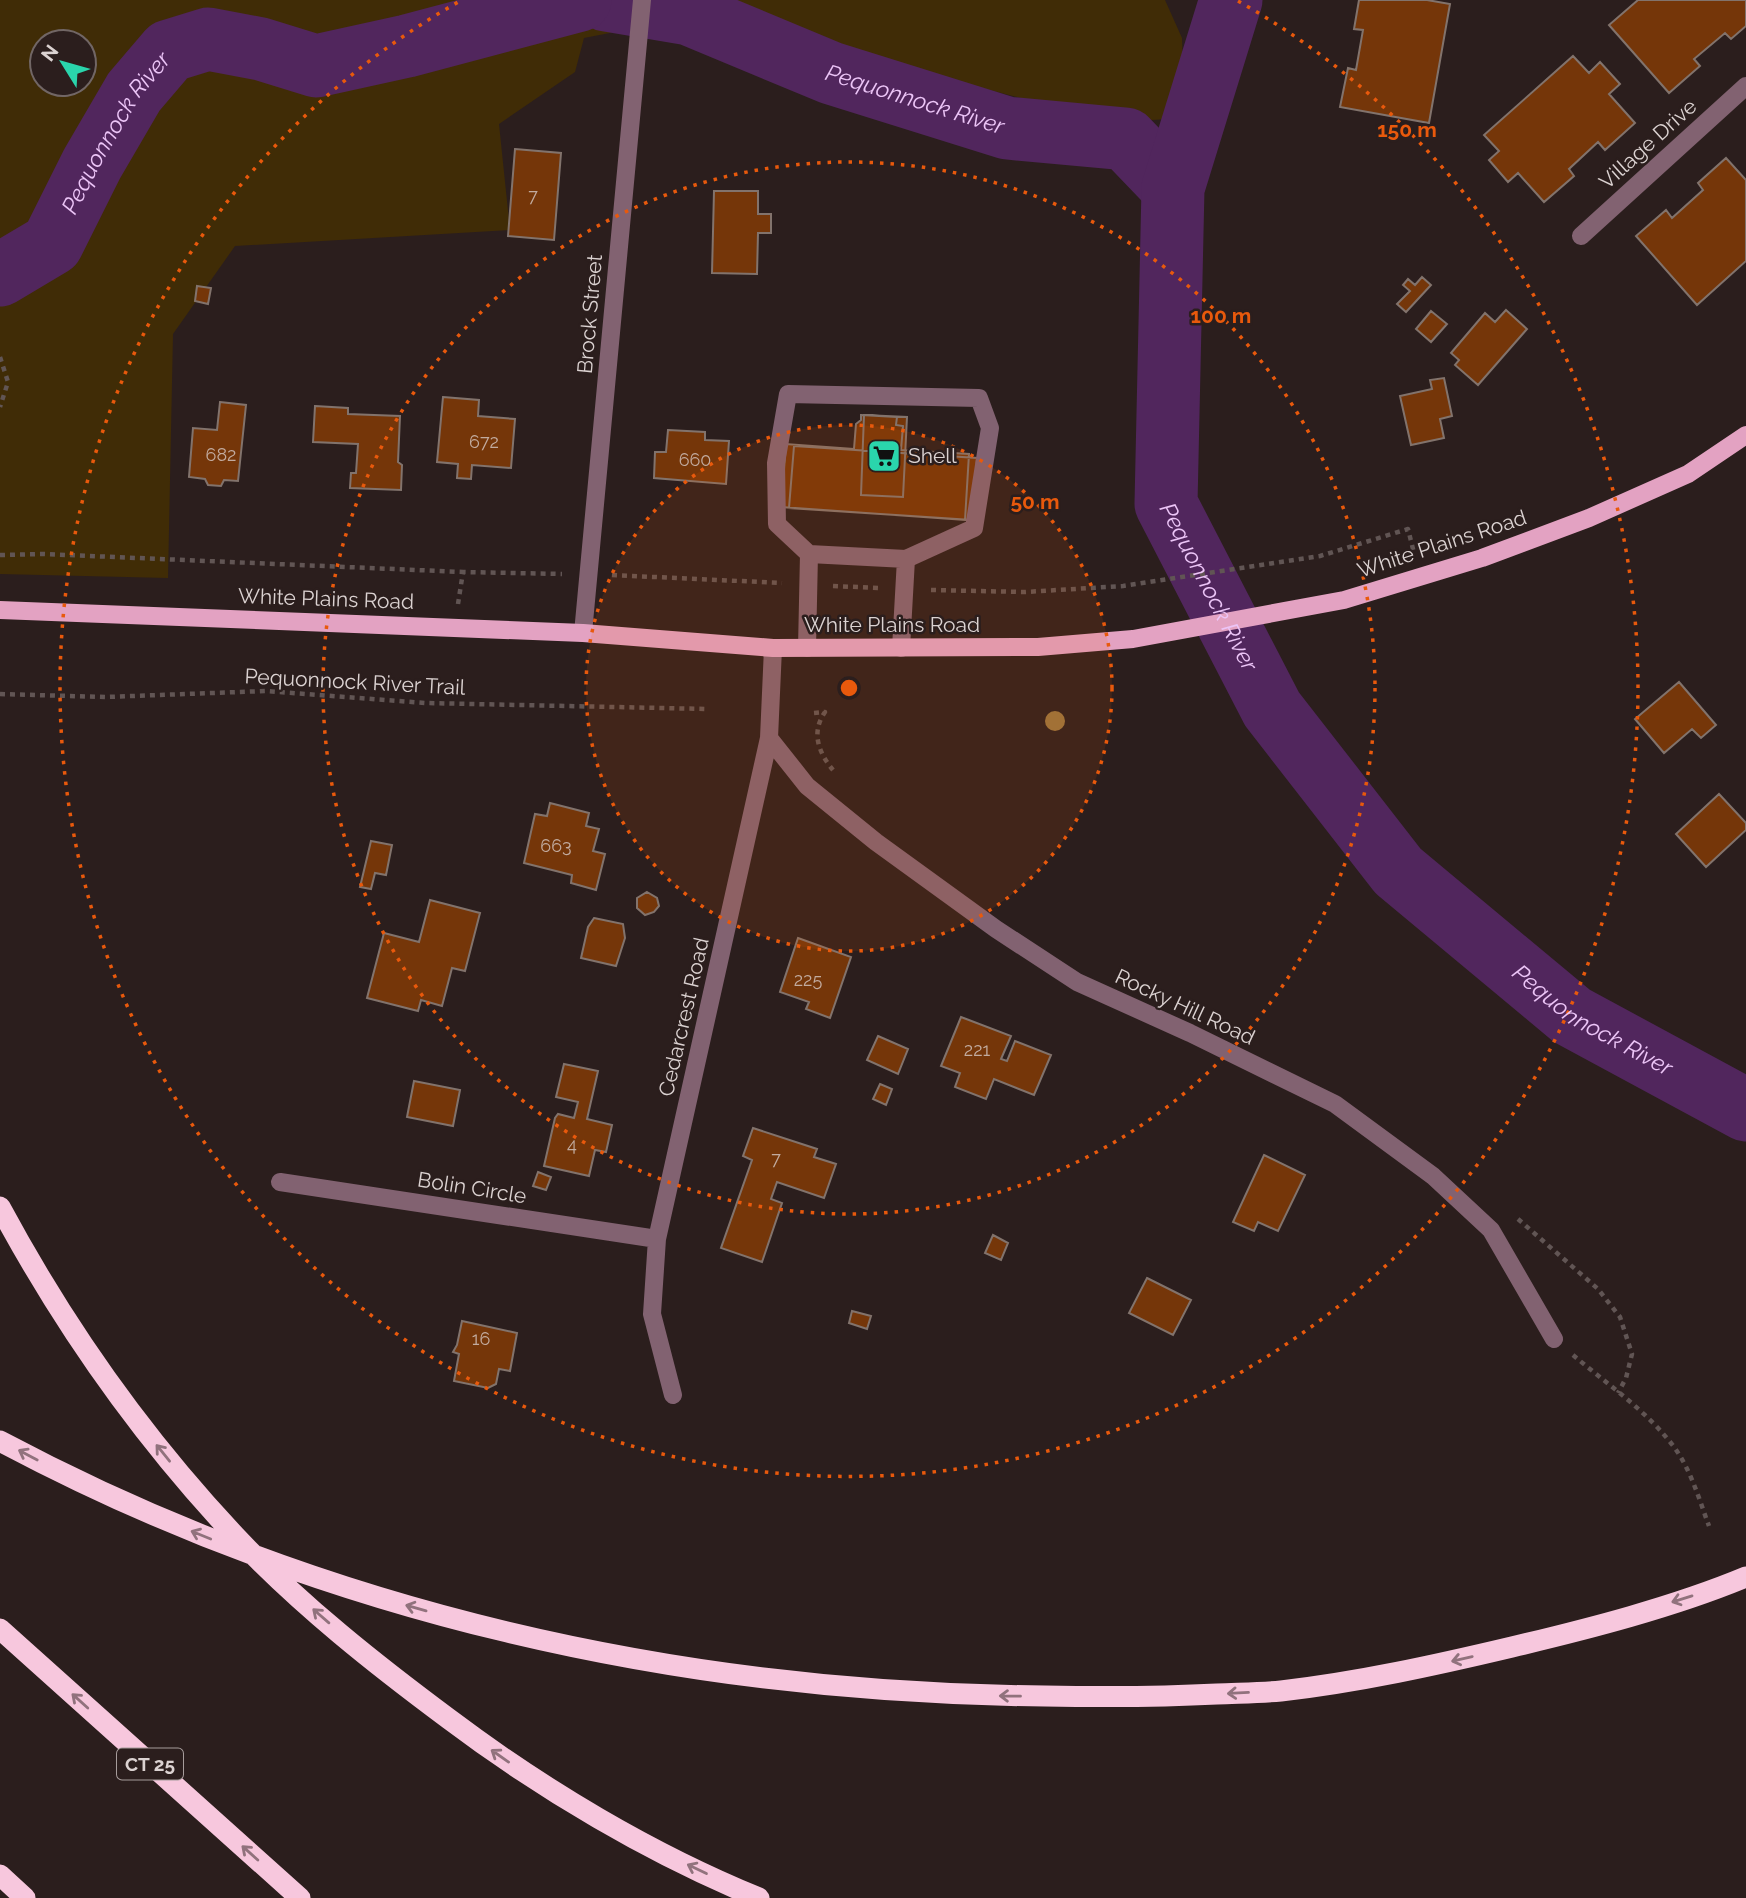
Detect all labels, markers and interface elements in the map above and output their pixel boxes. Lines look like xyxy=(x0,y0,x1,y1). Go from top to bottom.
north arrow xyxy=(28,28,98,98)
text: N xyxy=(36,40,63,65)
water label: Pequonnock River xyxy=(55,45,176,218)
water label: Pequonnock River xyxy=(823,58,1009,140)
street label: Village Drive xyxy=(1594,93,1702,194)
text: 150 m xyxy=(1377,117,1437,142)
house number: 7 xyxy=(528,185,538,206)
street label: Brock Street xyxy=(572,253,607,375)
text: 100 m xyxy=(1191,303,1251,328)
house number: 672 xyxy=(469,431,499,452)
supermarket icon: Shell xyxy=(865,437,903,475)
place label: Shell xyxy=(908,443,957,468)
house number: 682 xyxy=(206,444,236,465)
house number: 660 xyxy=(679,449,711,470)
text: 50 m xyxy=(1010,489,1060,514)
water label: Pequonnock River xyxy=(1155,498,1264,676)
street label: White Plains Road xyxy=(1354,504,1530,583)
street label: White Plains Road xyxy=(238,583,415,614)
street label: White Plains Road xyxy=(804,612,980,637)
street label: Pequonnock River Trail xyxy=(244,663,466,700)
centre of rings xyxy=(837,676,861,700)
house number: 663 xyxy=(540,835,572,856)
street label: Cedarcrest Road xyxy=(653,935,714,1099)
water label: Pequonnock River xyxy=(1508,958,1679,1081)
street label: Rocky Hill Road xyxy=(1111,963,1259,1050)
house number: 225 xyxy=(794,969,822,990)
house number: 221 xyxy=(964,1039,991,1060)
house number: 4 xyxy=(567,1134,577,1155)
house number: 7 xyxy=(771,1148,781,1169)
street label: Bolin Circle xyxy=(416,1167,528,1208)
house number: 16 xyxy=(472,1328,490,1349)
one-way arrow xyxy=(155,1444,171,1462)
one-way arrow xyxy=(18,1448,38,1462)
one-way arrow xyxy=(190,1527,212,1540)
one-way arrow xyxy=(1671,1594,1693,1607)
one-way arrow xyxy=(405,1601,428,1614)
one-way arrow xyxy=(312,1609,330,1625)
one-way arrow xyxy=(1451,1653,1474,1666)
one-way arrow xyxy=(1226,1687,1249,1700)
one-way arrow xyxy=(999,1689,1022,1703)
one-way arrow xyxy=(71,1693,89,1709)
road number: CT 25 xyxy=(117,1748,183,1780)
one-way arrow xyxy=(491,1749,510,1763)
one-way arrow xyxy=(241,1845,259,1861)
one-way arrow xyxy=(687,1862,708,1875)

